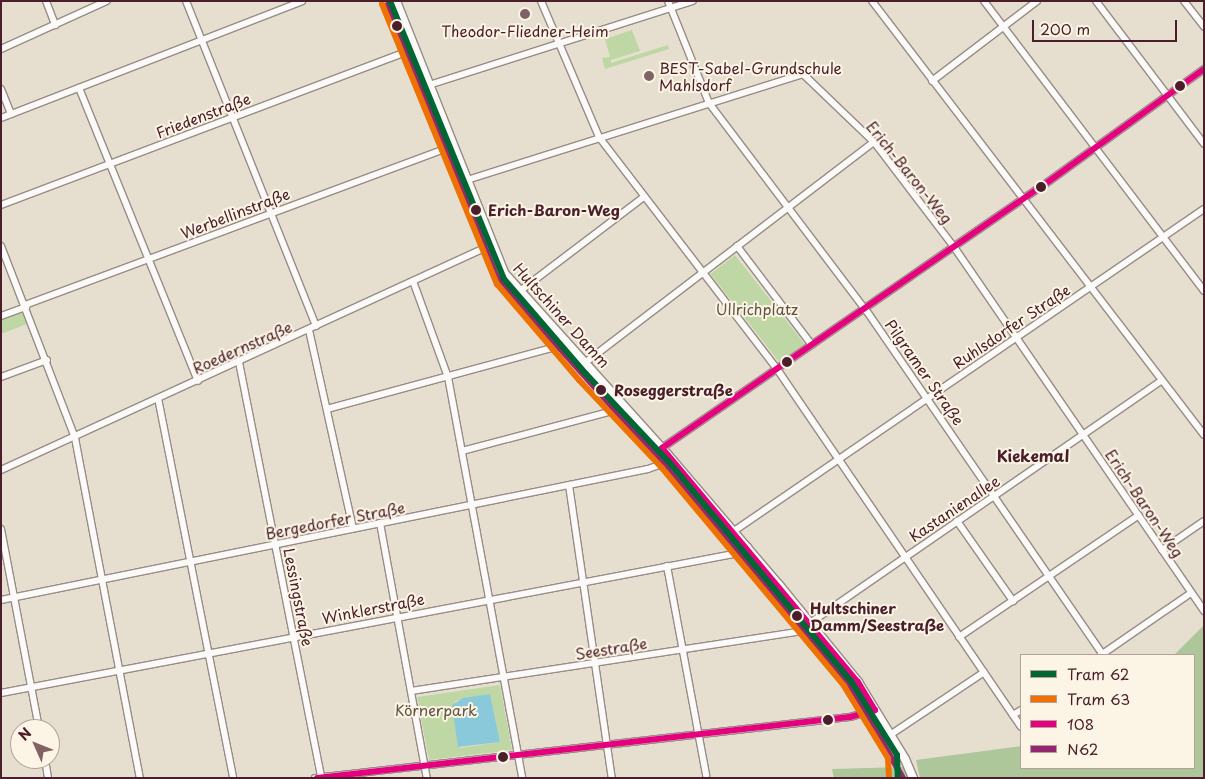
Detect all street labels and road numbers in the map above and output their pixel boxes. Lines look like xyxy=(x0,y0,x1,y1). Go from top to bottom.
street label: Friedenstraße xyxy=(153,89,253,141)
street label: Erich-Baron-Weg xyxy=(863,117,957,227)
street label: Werbellinstraße xyxy=(178,184,292,242)
street label: Hultschiner Damm xyxy=(510,259,614,371)
street label: Ruhlsdorfer Straße xyxy=(949,280,1073,372)
street label: Pilgramer Straße xyxy=(882,316,968,428)
street label: Roedernstraße xyxy=(190,317,294,377)
street label: Erich-Baron-Weg xyxy=(1102,446,1188,560)
street label: Kastanienallee xyxy=(905,471,1003,545)
street label: Bergedorfer Straße xyxy=(264,498,406,542)
street label: Lessingstraße xyxy=(281,546,317,648)
street label: Winklerstraße xyxy=(320,589,426,627)
street label: Seestraße xyxy=(574,633,648,663)

